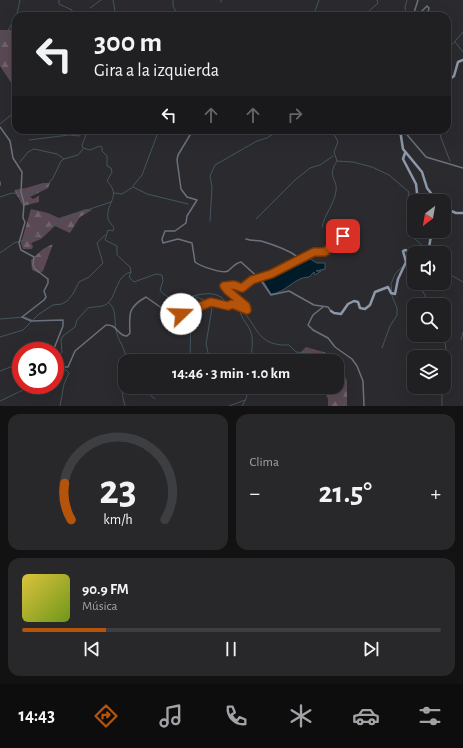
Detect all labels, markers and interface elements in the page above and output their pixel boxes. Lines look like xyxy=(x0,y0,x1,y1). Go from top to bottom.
icon: left xyxy=(28,28,80,80)
text: 300 m xyxy=(94,29,162,57)
text: Gira a la izquierda xyxy=(94,62,219,80)
icon: left xyxy=(158,104,180,126)
icon: ahead xyxy=(200,104,222,126)
icon: ahead xyxy=(242,104,264,126)
icon: right xyxy=(284,104,306,126)
north arrow xyxy=(407,194,451,238)
map controls xyxy=(407,194,451,394)
pin xyxy=(326,219,360,253)
icon: arrive xyxy=(332,225,354,247)
button: sound xyxy=(407,246,451,290)
position arrow xyxy=(160,293,202,335)
button: search xyxy=(407,298,451,342)
speed limit sign: 30 xyxy=(12,342,64,394)
button: layers xyxy=(407,350,451,394)
text: 14:46 · 3 min · 1.0 km xyxy=(172,366,290,381)
text: Clima xyxy=(250,456,279,469)
text: 23 xyxy=(99,470,137,511)
text: 21.5° xyxy=(318,478,372,508)
text: − xyxy=(250,482,260,504)
text: + xyxy=(430,482,441,504)
text: km/h xyxy=(103,513,132,527)
text: 90.9 FM xyxy=(82,582,129,597)
text: Música xyxy=(82,600,117,613)
icon: previous xyxy=(81,638,103,660)
icon: pause xyxy=(220,638,242,660)
icon: next xyxy=(360,638,382,660)
icon: directions xyxy=(92,702,120,730)
icon: music xyxy=(157,702,185,730)
icon: phone xyxy=(222,702,250,730)
icon: climate xyxy=(287,702,315,730)
icon: car xyxy=(352,702,380,730)
icon: filters xyxy=(416,702,444,730)
text: 14:43 xyxy=(18,707,55,725)

